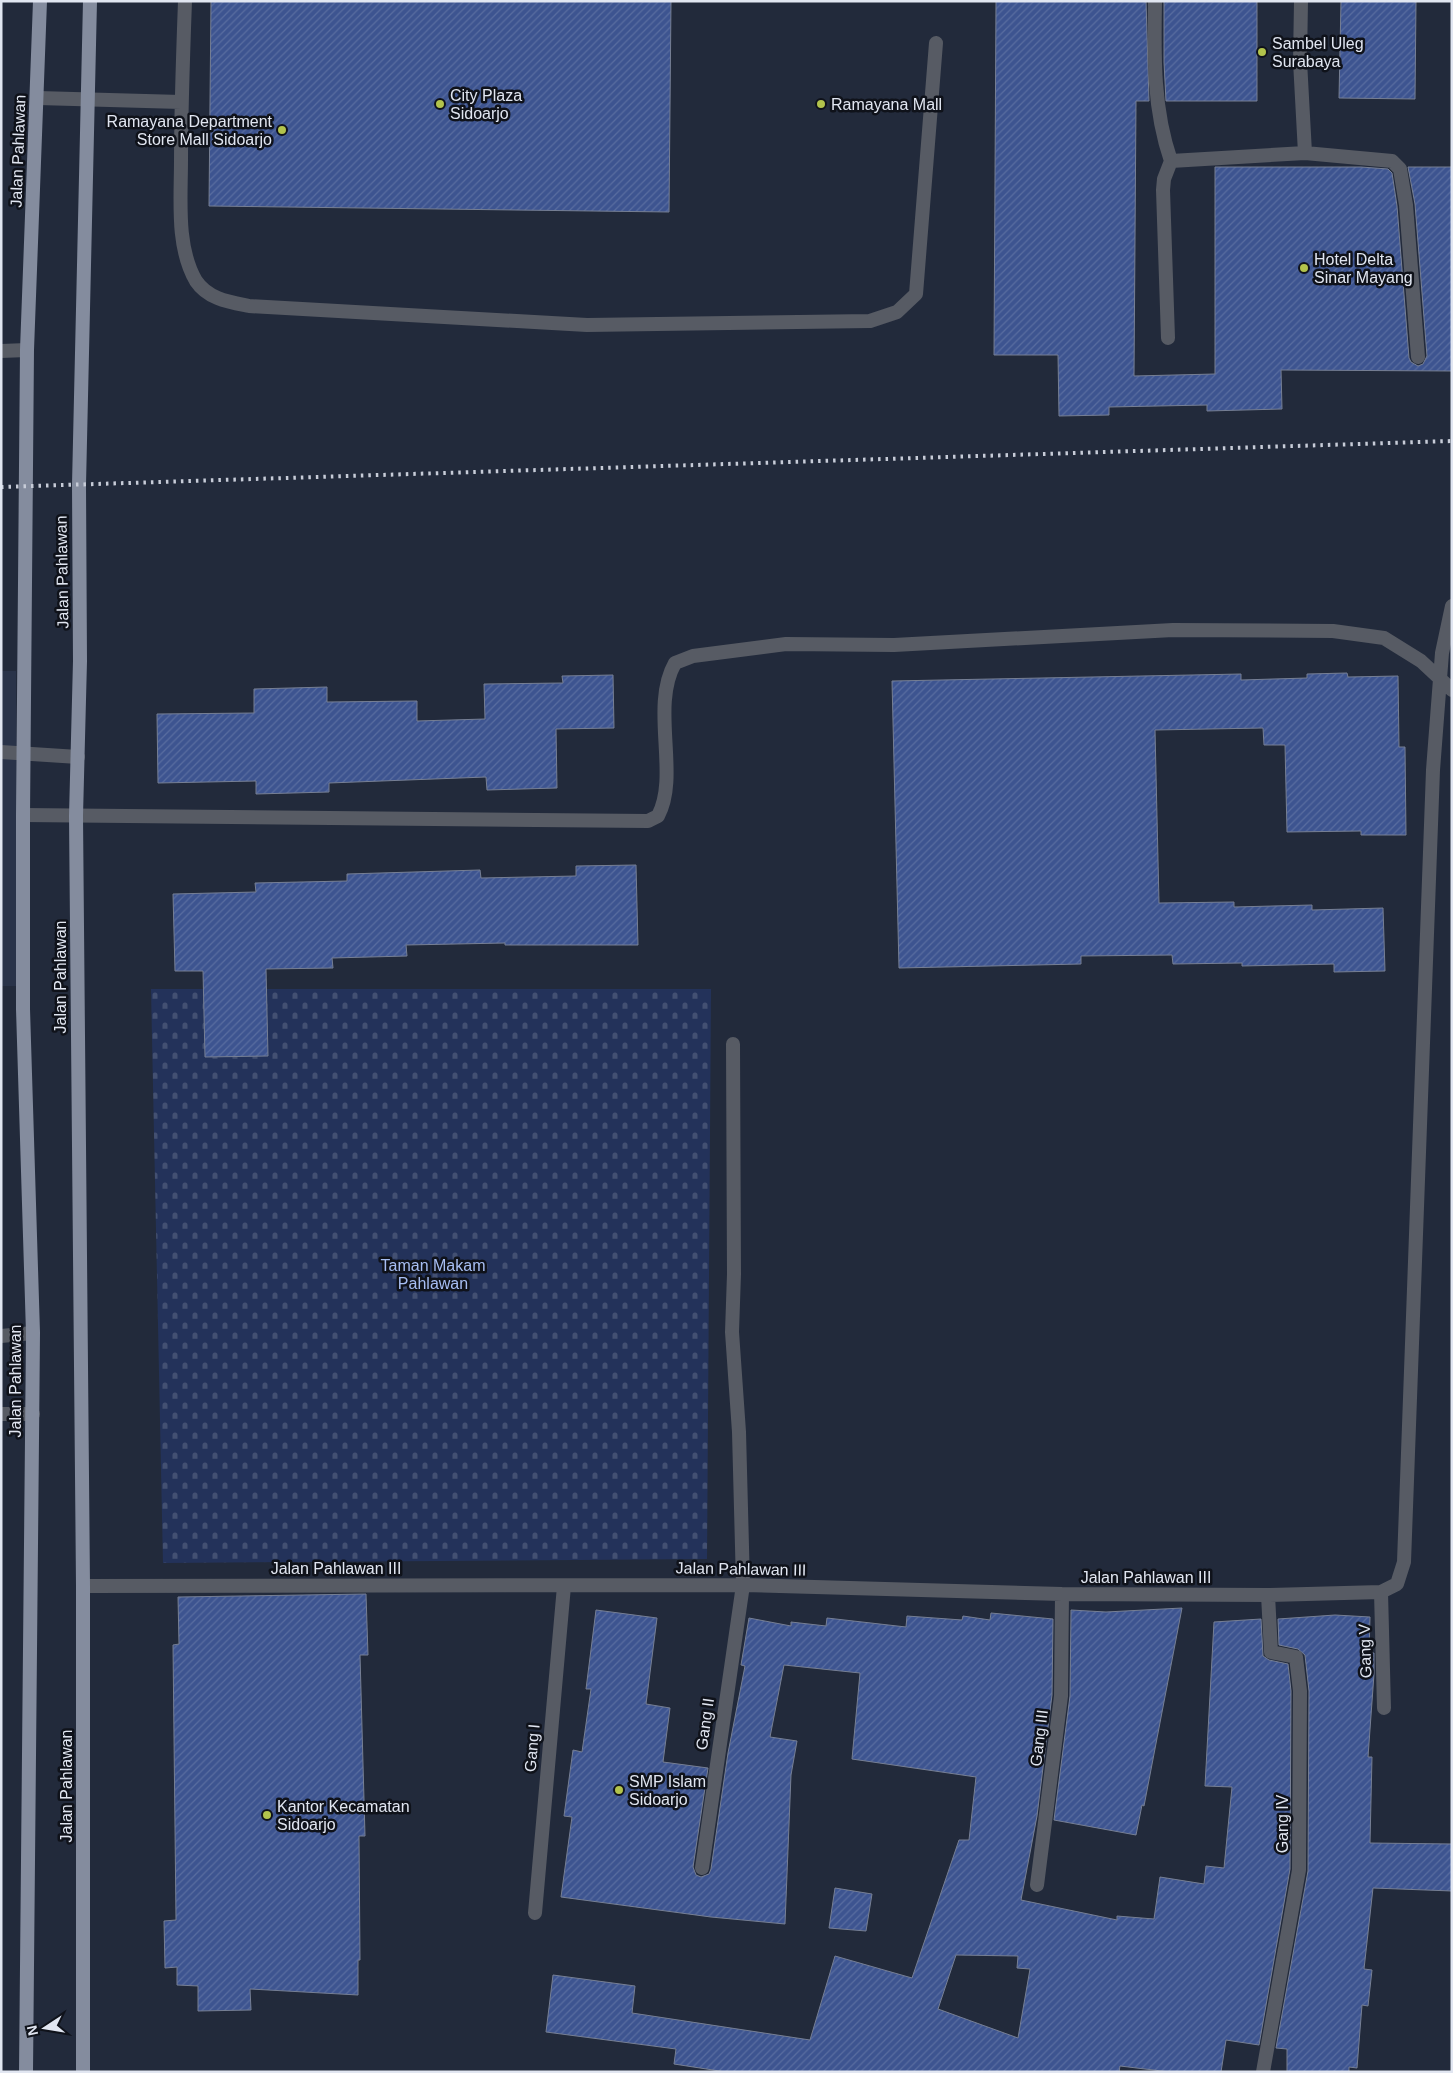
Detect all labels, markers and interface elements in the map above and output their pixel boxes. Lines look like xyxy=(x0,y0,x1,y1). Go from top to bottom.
place label: Sambel Uleg Surabaya xyxy=(1272,35,1364,70)
marker: Sambel Uleg Surabaya xyxy=(1256,46,1268,58)
place label: City Plaza Sidoarjo xyxy=(450,87,522,122)
street label: Jalan Pahlawan xyxy=(8,94,28,208)
place label: Ramayana Mall xyxy=(831,96,942,113)
marker: City Plaza Sidoarjo xyxy=(434,98,446,110)
marker: Ramayana Mall xyxy=(815,98,827,110)
place label: Ramayana Department Store Mall Sidoarjo xyxy=(107,113,273,148)
marker: Ramayana Department Store Mall Sidoarjo xyxy=(276,124,288,136)
place label: Hotel Delta Sinar Mayang xyxy=(1314,251,1413,286)
marker: Hotel Delta Sinar Mayang xyxy=(1298,262,1310,274)
street label: Jalan Pahlawan xyxy=(53,515,71,629)
street label: Jalan Pahlawan xyxy=(52,921,69,1033)
park label: Taman Makam Pahlawan xyxy=(381,1257,485,1292)
street label: Jalan Pahlawan xyxy=(7,1325,24,1437)
street label: Jalan Pahlawan III xyxy=(675,1559,807,1579)
street label: Jalan Pahlawan III xyxy=(271,1560,401,1577)
street label: Jalan Pahlawan III xyxy=(1081,1569,1211,1586)
street label: Gang V xyxy=(1356,1623,1374,1678)
street label: Gang II xyxy=(693,1697,717,1751)
street label: Gang III xyxy=(1027,1709,1051,1767)
street label: Gang I xyxy=(521,1723,543,1773)
street label: Jalan Pahlawan xyxy=(58,1730,75,1842)
place label: SMP Islam Sidoarjo xyxy=(629,1773,706,1808)
marker: SMP Islam Sidoarjo xyxy=(613,1784,625,1796)
street label: Gang IV xyxy=(1274,1794,1291,1853)
place label: Kantor Kecamatan Sidoarjo xyxy=(277,1798,410,1833)
marker: Kantor Kecamatan Sidoarjo xyxy=(261,1809,273,1821)
north arrow xyxy=(20,2003,70,2053)
text: N xyxy=(23,2024,41,2037)

